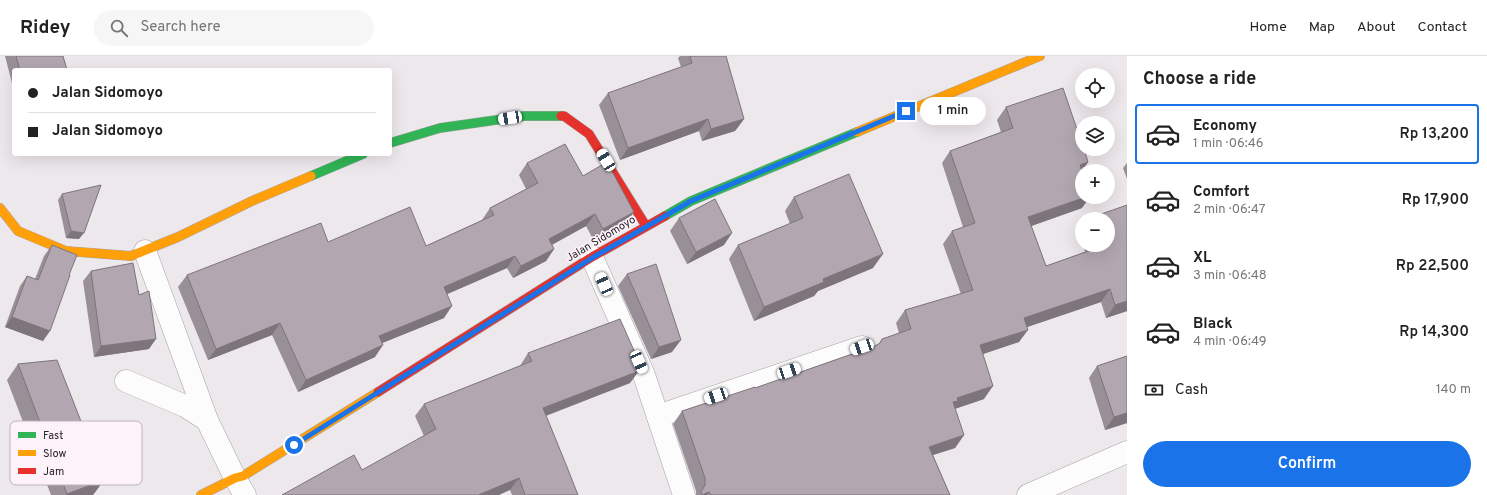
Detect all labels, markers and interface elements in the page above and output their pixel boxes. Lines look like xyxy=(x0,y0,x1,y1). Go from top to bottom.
search box xyxy=(94,10,374,46)
text: Ridey xyxy=(20,16,70,40)
icon: search xyxy=(108,17,130,39)
text: Search here xyxy=(140,18,221,37)
text: Home xyxy=(1250,19,1287,36)
text: Map xyxy=(1309,19,1335,36)
text: About xyxy=(1357,19,1396,36)
text: Contact xyxy=(1418,19,1467,36)
map controls xyxy=(1075,68,1115,252)
button: locate xyxy=(1075,68,1115,108)
text: Choose a ride xyxy=(1143,68,1256,91)
text: Jalan Sidomoyo xyxy=(52,84,163,103)
callout: 1 min xyxy=(920,97,986,125)
route end xyxy=(897,102,915,120)
text: 1 min xyxy=(938,103,968,119)
car xyxy=(497,110,523,126)
button: layers xyxy=(1075,116,1115,156)
icon: car xyxy=(1145,116,1181,152)
text: Economy xyxy=(1193,117,1257,136)
text: Jalan Sidomoyo xyxy=(52,122,163,141)
text: Rp 13,200 xyxy=(1400,125,1469,144)
text: 1 min · 06:46 xyxy=(1193,136,1264,152)
car xyxy=(595,147,617,173)
button: + xyxy=(1075,164,1115,204)
icon: car xyxy=(1145,182,1181,218)
text: Comfort xyxy=(1193,183,1250,202)
text: Rp 17,900 xyxy=(1402,191,1469,210)
text: 2 min · 06:47 xyxy=(1193,202,1266,218)
button: − xyxy=(1075,212,1115,252)
street label: Jalan Sidomoyo xyxy=(564,213,638,265)
icon: car xyxy=(1145,248,1181,284)
text: XL xyxy=(1193,249,1211,268)
text: Rp 22,500 xyxy=(1396,257,1469,276)
text: 3 min · 06:48 xyxy=(1193,268,1267,284)
car xyxy=(594,271,614,297)
icon: car xyxy=(1145,314,1181,350)
text: Black xyxy=(1193,315,1233,334)
text: Rp 14,300 xyxy=(1399,323,1469,342)
text: 4 min · 06:49 xyxy=(1193,334,1267,350)
car xyxy=(849,337,875,357)
car xyxy=(629,349,649,375)
car xyxy=(776,361,802,381)
icon: cash xyxy=(1143,379,1165,401)
text: Cash xyxy=(1175,381,1208,400)
text: 140 m xyxy=(1436,382,1471,398)
car xyxy=(703,386,729,406)
legend xyxy=(10,421,142,485)
text: Fast xyxy=(43,429,63,443)
route start xyxy=(285,436,303,454)
button: Confirm xyxy=(1143,441,1471,487)
text: Slow xyxy=(43,447,66,461)
text: Jam xyxy=(43,465,64,479)

